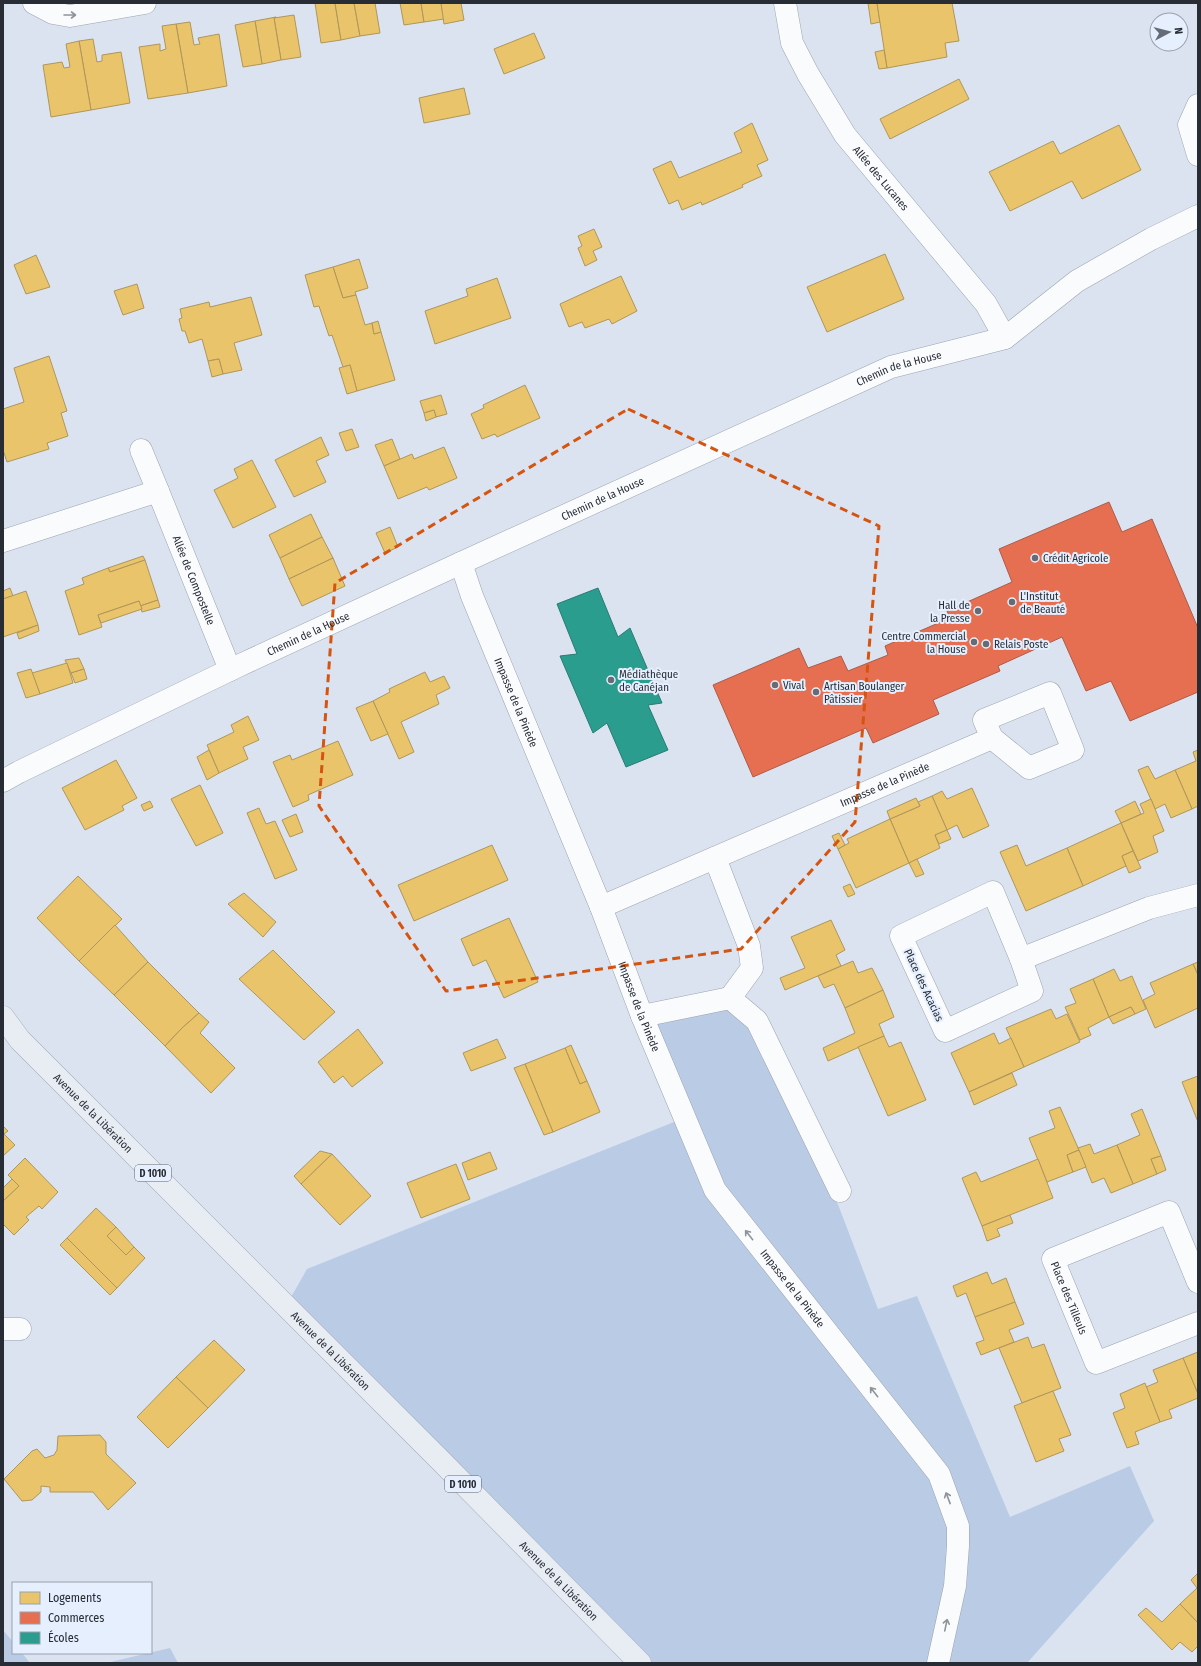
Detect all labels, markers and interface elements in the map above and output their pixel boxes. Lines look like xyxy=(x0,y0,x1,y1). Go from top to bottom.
one-way arrow xyxy=(63,11,76,19)
north arrow xyxy=(1149,12,1189,52)
text: N xyxy=(1172,27,1185,35)
street label: Allée des Lucanes xyxy=(850,144,911,214)
street label: Chemin de la House xyxy=(854,348,943,389)
street label: Chemin de la House xyxy=(559,474,646,523)
street label: Allée de Compostelle xyxy=(170,534,217,627)
place label: Crédit Agricole xyxy=(1043,552,1108,565)
marker: Crédit Agricole xyxy=(1030,553,1040,563)
place label: L'Institut de Beauté xyxy=(1020,590,1065,616)
marker: L'Institut de Beauté xyxy=(1007,597,1017,607)
place label: Hall de la Presse xyxy=(930,599,970,625)
marker: Hall de la Presse xyxy=(973,606,983,616)
street label: Chemin de la House xyxy=(265,609,352,659)
place label: Centre Commercial la House xyxy=(882,630,966,656)
marker: Centre Commercial la House xyxy=(969,637,979,647)
place label: Relais Poste xyxy=(994,638,1048,651)
marker: Relais Poste xyxy=(981,639,991,649)
street label: Impasse de la Pinède xyxy=(491,656,540,749)
place label: Médiathèque de Canéjan xyxy=(619,668,678,694)
marker: Médiathèque de Canéjan xyxy=(606,675,616,685)
place label: Vival xyxy=(783,679,804,692)
marker: Vival xyxy=(770,680,780,690)
place label: Artisan Boulanger Pâtissier xyxy=(824,680,904,706)
marker: Artisan Boulanger Pâtissier xyxy=(811,687,821,697)
street label: Impasse de la Pinède xyxy=(838,760,931,810)
street label: Place des Acacias xyxy=(901,947,946,1024)
street label: Impasse de la Pinède xyxy=(615,960,662,1054)
street label: Avenue de la Libération xyxy=(51,1071,135,1156)
road number: D 1010 xyxy=(135,1165,171,1181)
one-way arrow xyxy=(745,1230,754,1241)
street label: Impasse de la Pinède xyxy=(758,1247,827,1330)
street label: Place des Tilleuls xyxy=(1048,1260,1090,1337)
street label: Avenue de la Libération xyxy=(288,1309,373,1393)
one-way arrow xyxy=(869,1387,878,1398)
road number: D 1010 xyxy=(445,1476,481,1492)
one-way arrow xyxy=(943,1492,951,1504)
street label: Avenue de la Libération xyxy=(517,1539,600,1623)
legend xyxy=(12,1582,152,1654)
text: Logements xyxy=(48,1591,101,1605)
text: Commerces xyxy=(48,1611,104,1625)
one-way arrow xyxy=(943,1619,951,1632)
text: Écoles xyxy=(48,1630,79,1645)

